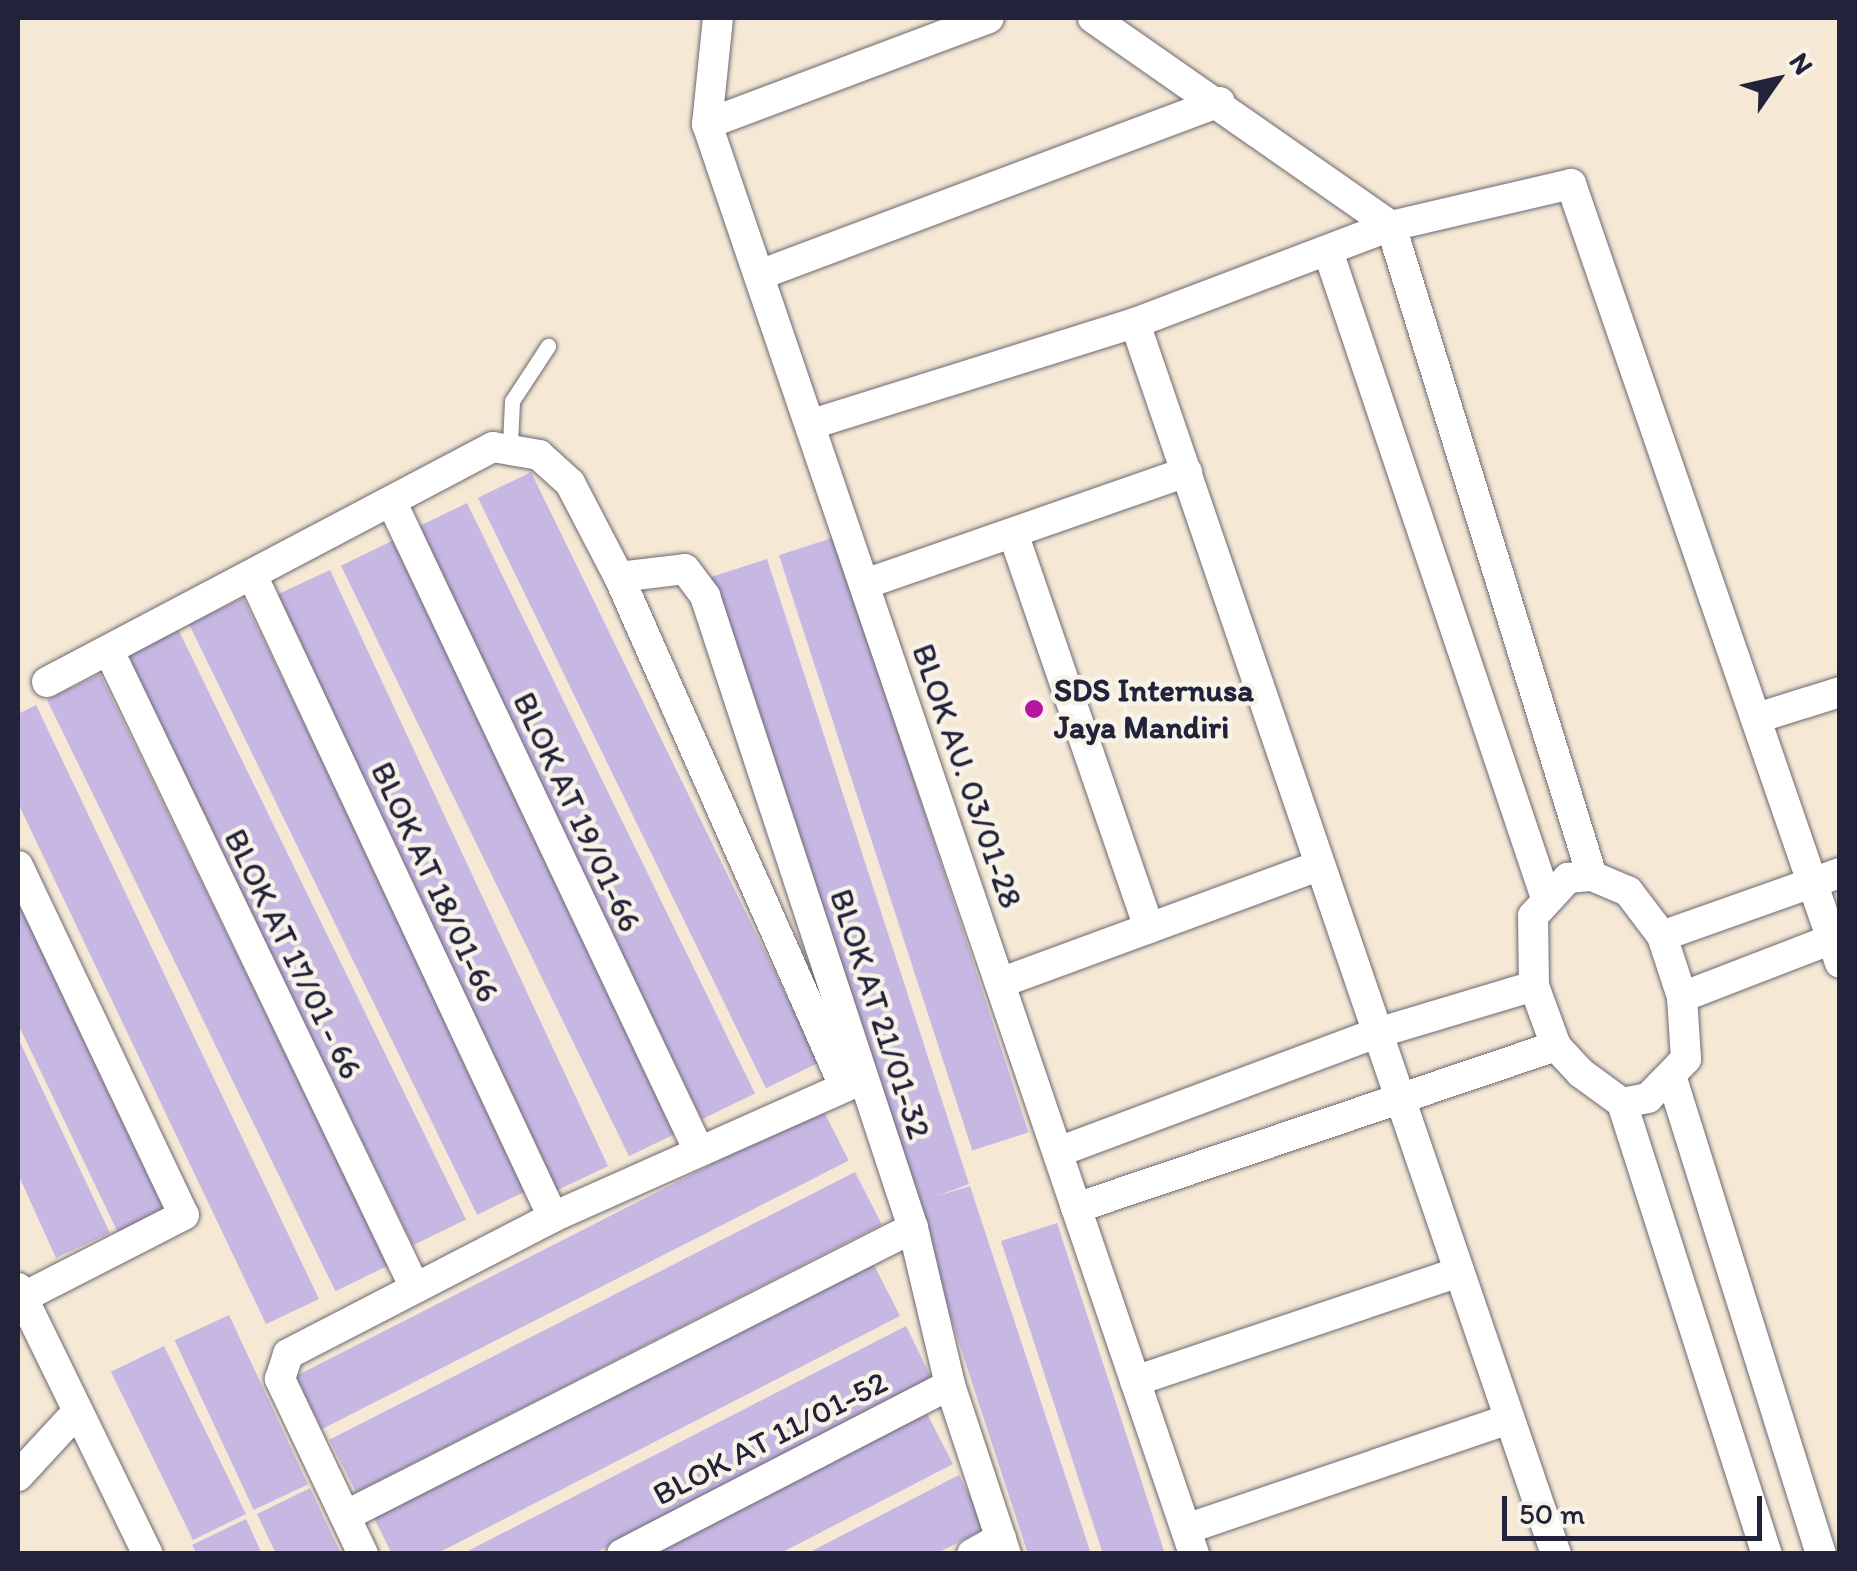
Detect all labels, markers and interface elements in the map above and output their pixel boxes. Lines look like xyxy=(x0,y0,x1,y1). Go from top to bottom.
north arrow xyxy=(1727,30,1827,130)
text: N xyxy=(1782,46,1821,81)
street label: BLOK AU. 03/01-28 xyxy=(904,639,1030,913)
place label: SDS Internusa Jaya Mandiri xyxy=(1054,672,1254,747)
street label: BLOK AT 19/01-66 xyxy=(505,687,649,937)
marker: SDS Internusa Jaya Mandiri xyxy=(1023,698,1045,720)
street label: BLOK AT 18/01-66 xyxy=(363,757,507,1007)
street label: BLOK AT 17/01 - 66 xyxy=(216,824,370,1084)
street label: BLOK AT 21/01-32 xyxy=(822,885,938,1143)
street label: BLOK AT 11/01-52 xyxy=(647,1363,893,1513)
scale bar xyxy=(1507,1476,1767,1538)
text: 50 m xyxy=(1519,1495,1585,1532)

